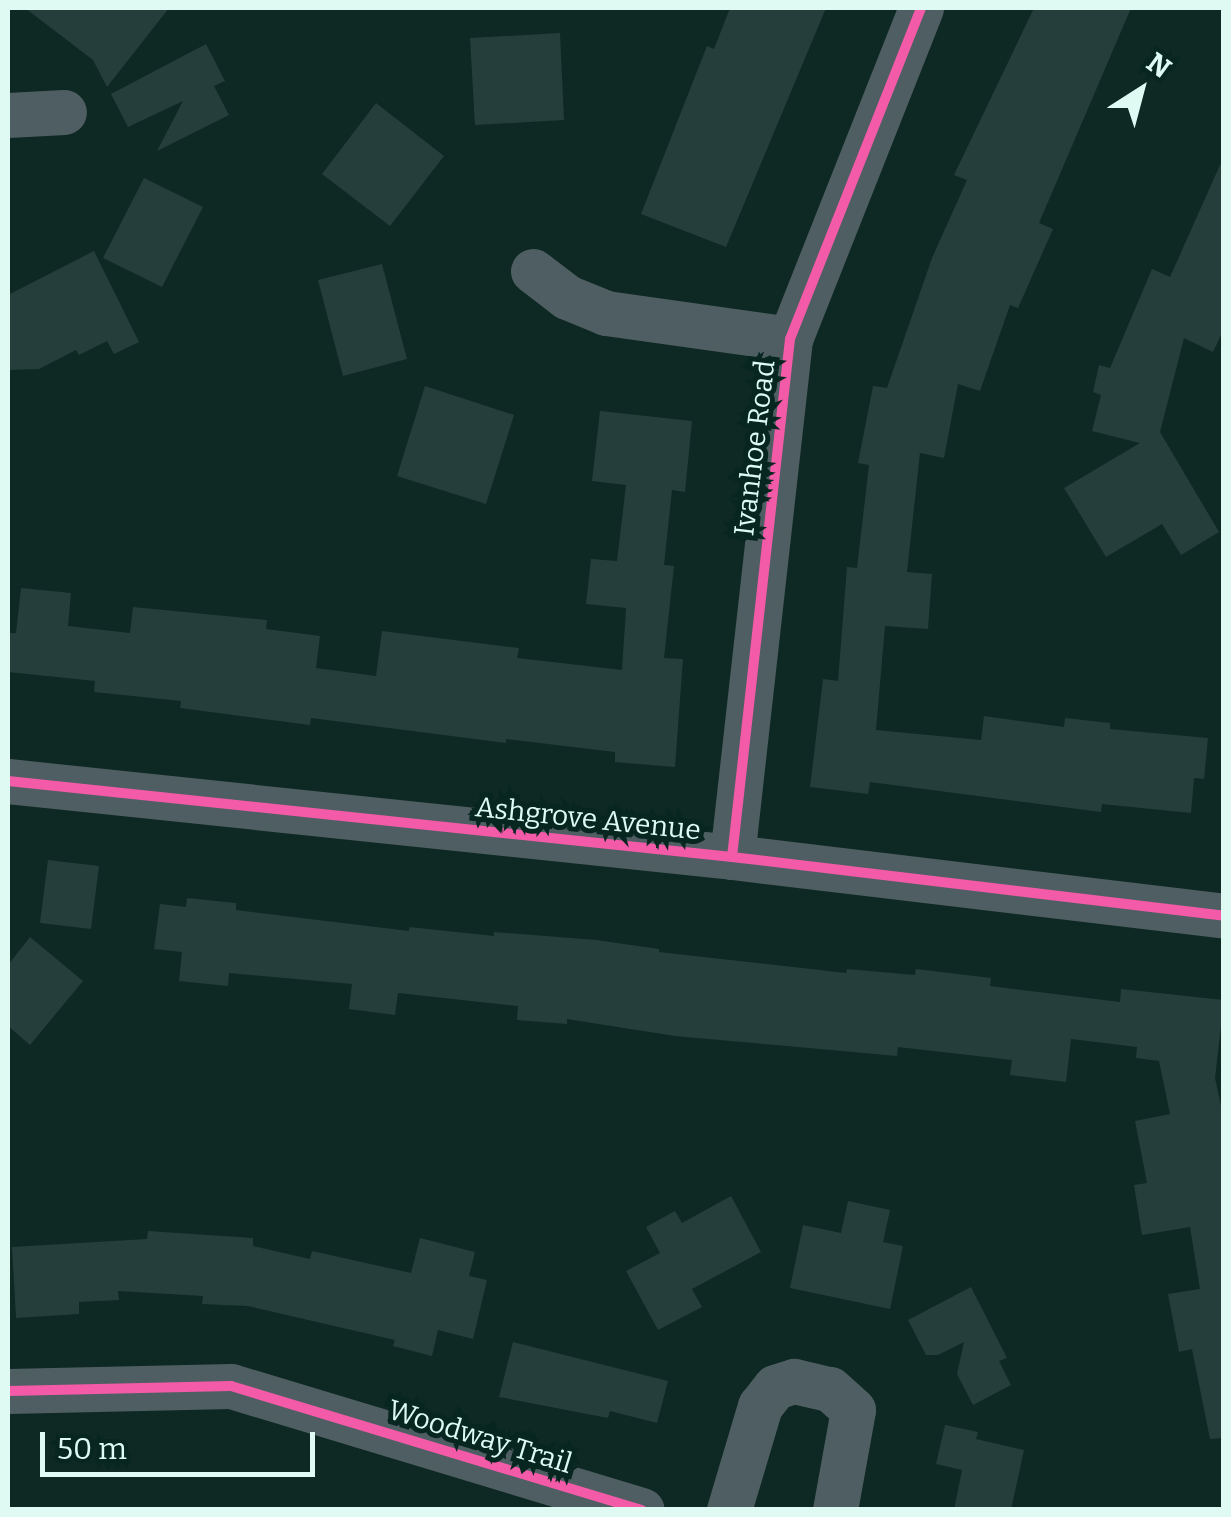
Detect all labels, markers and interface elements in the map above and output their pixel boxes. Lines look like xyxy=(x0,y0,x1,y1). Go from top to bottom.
north arrow xyxy=(1091,40,1191,140)
text: N xyxy=(1140,46,1177,85)
street label: Ivanhoe Road xyxy=(728,358,782,538)
street label: Ashgrove Avenue xyxy=(474,790,702,848)
street label: Woodway Trail xyxy=(384,1393,576,1481)
scale bar xyxy=(45,1412,320,1474)
text: 50 m xyxy=(57,1431,127,1467)

